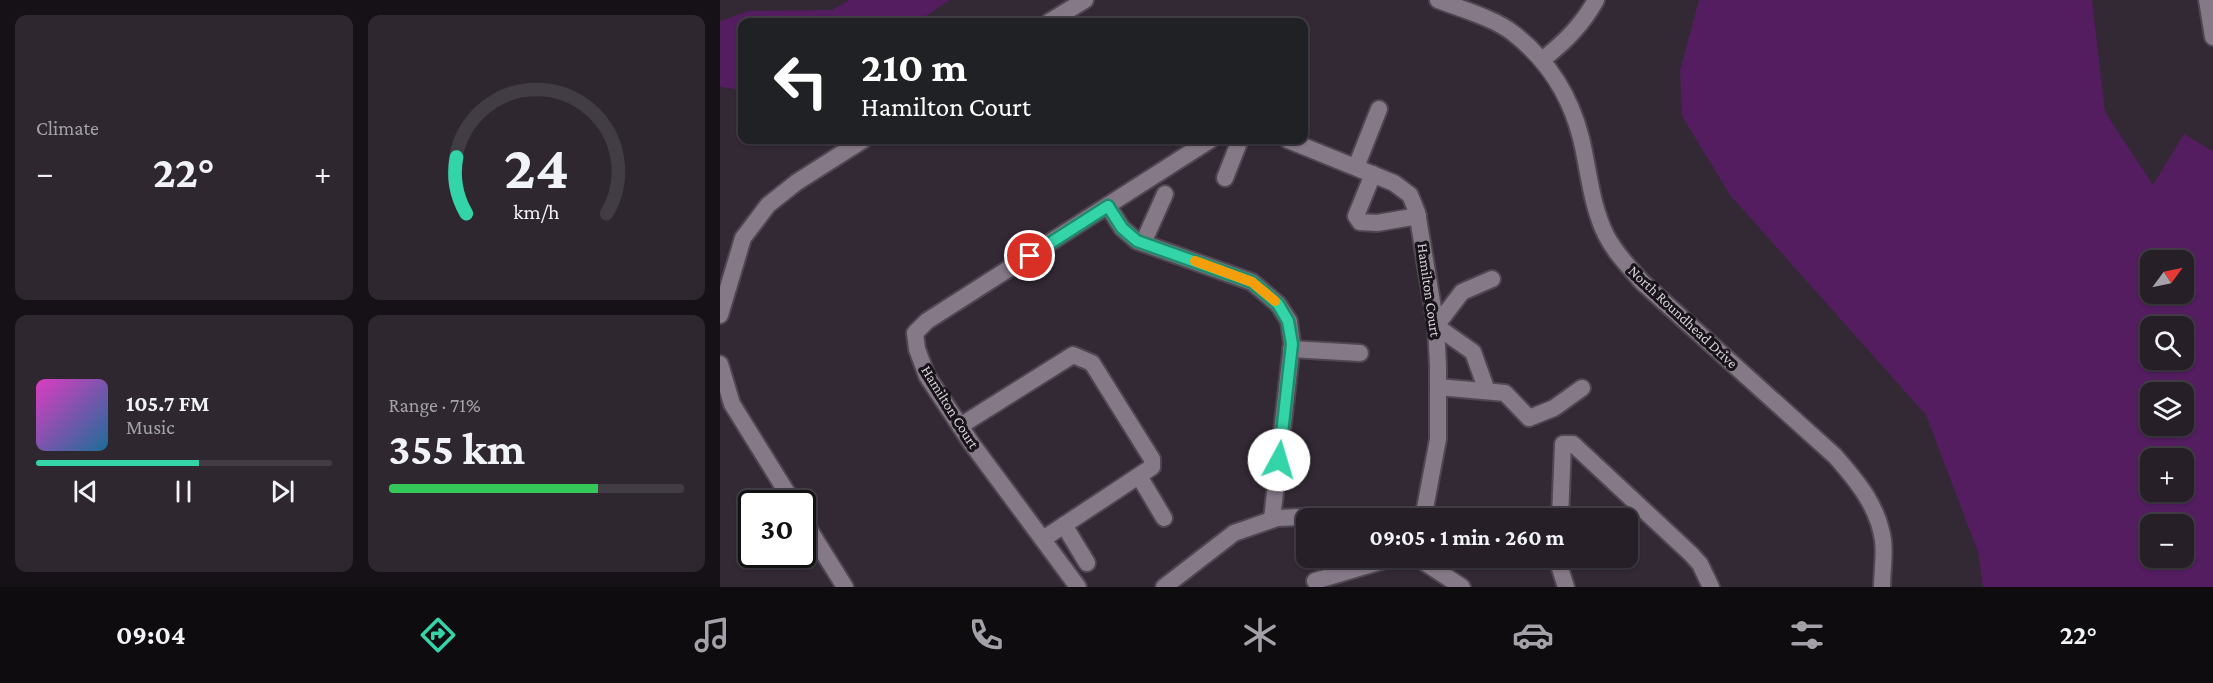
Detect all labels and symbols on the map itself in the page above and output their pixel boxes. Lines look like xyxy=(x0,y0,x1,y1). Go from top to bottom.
pin xyxy=(1004,230,1055,281)
street label: Hamilton Court xyxy=(1415,242,1444,339)
north arrow xyxy=(2140,250,2194,304)
street label: North Roundhead Drive xyxy=(1625,262,1741,372)
street label: Hamilton Court xyxy=(918,363,982,452)
position arrow xyxy=(1247,428,1311,492)
speed limit sign: 30 xyxy=(738,490,816,568)

